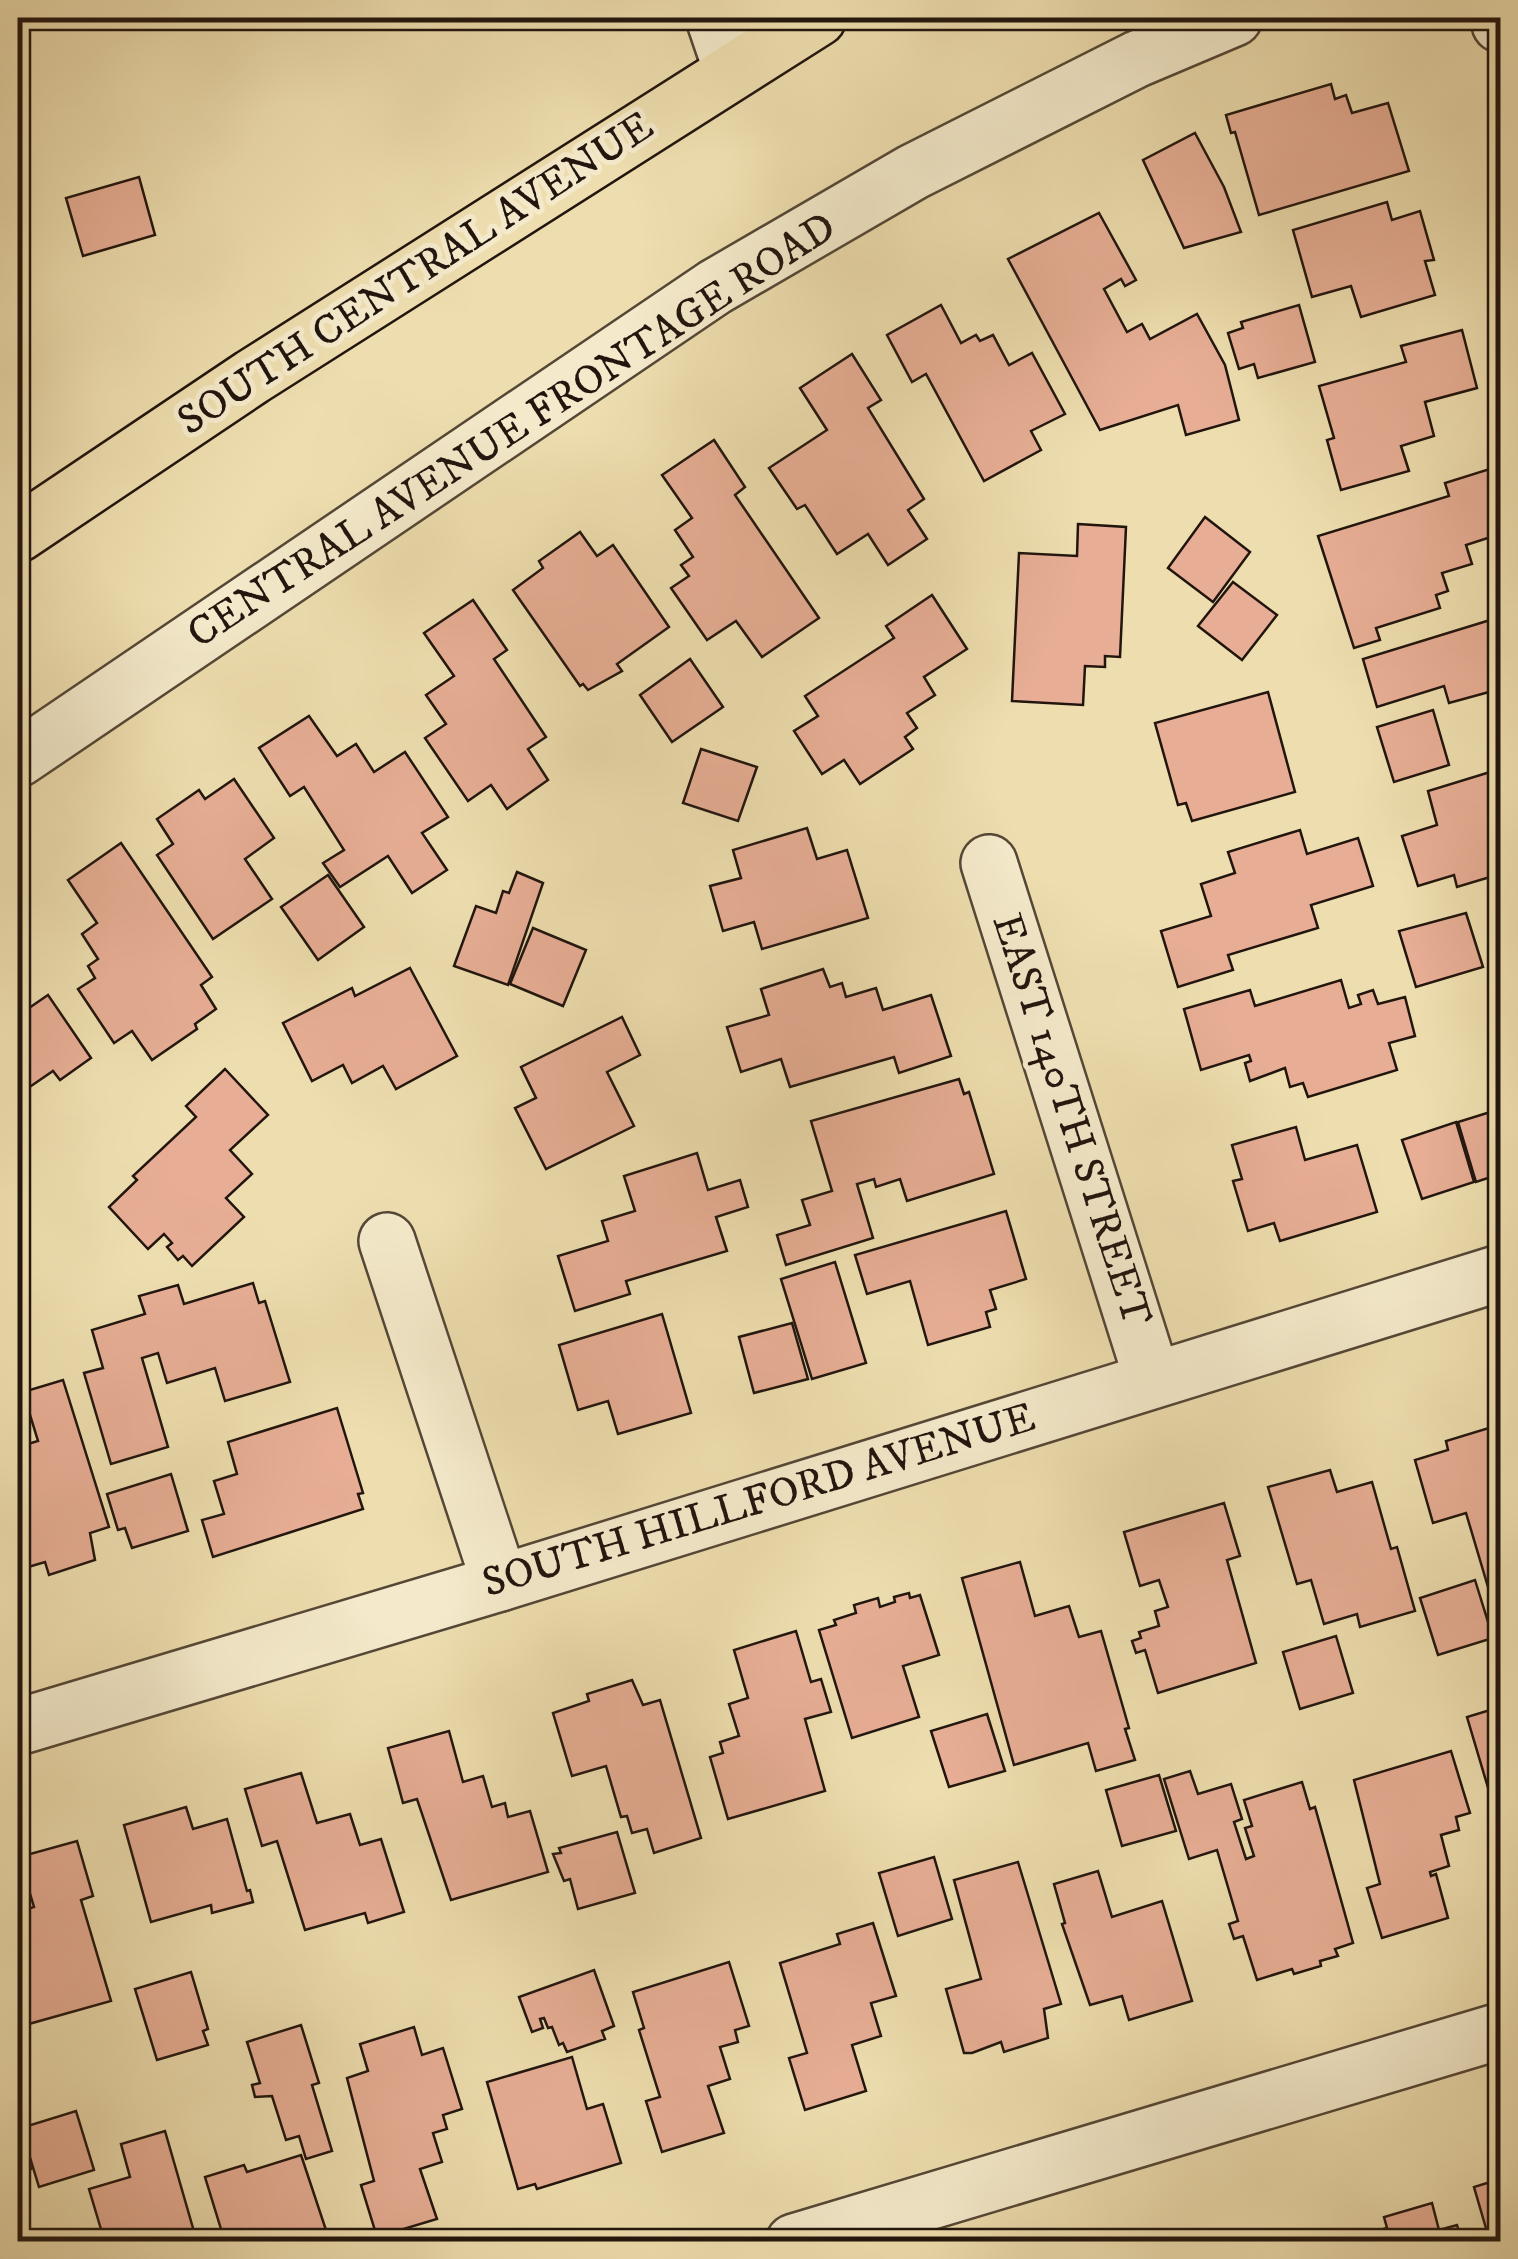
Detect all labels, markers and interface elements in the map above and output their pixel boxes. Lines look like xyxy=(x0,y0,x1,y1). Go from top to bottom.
street label: SOUTH CENTRAL AVENUE xyxy=(168,101,664,447)
street label: CENTRAL AVENUE FRONTAGE ROAD xyxy=(178,201,846,661)
street label: EAST 140TH STREET xyxy=(980,907,1162,1333)
street label: SOUTH HILLFORD AVENUE xyxy=(476,1392,1042,1610)

